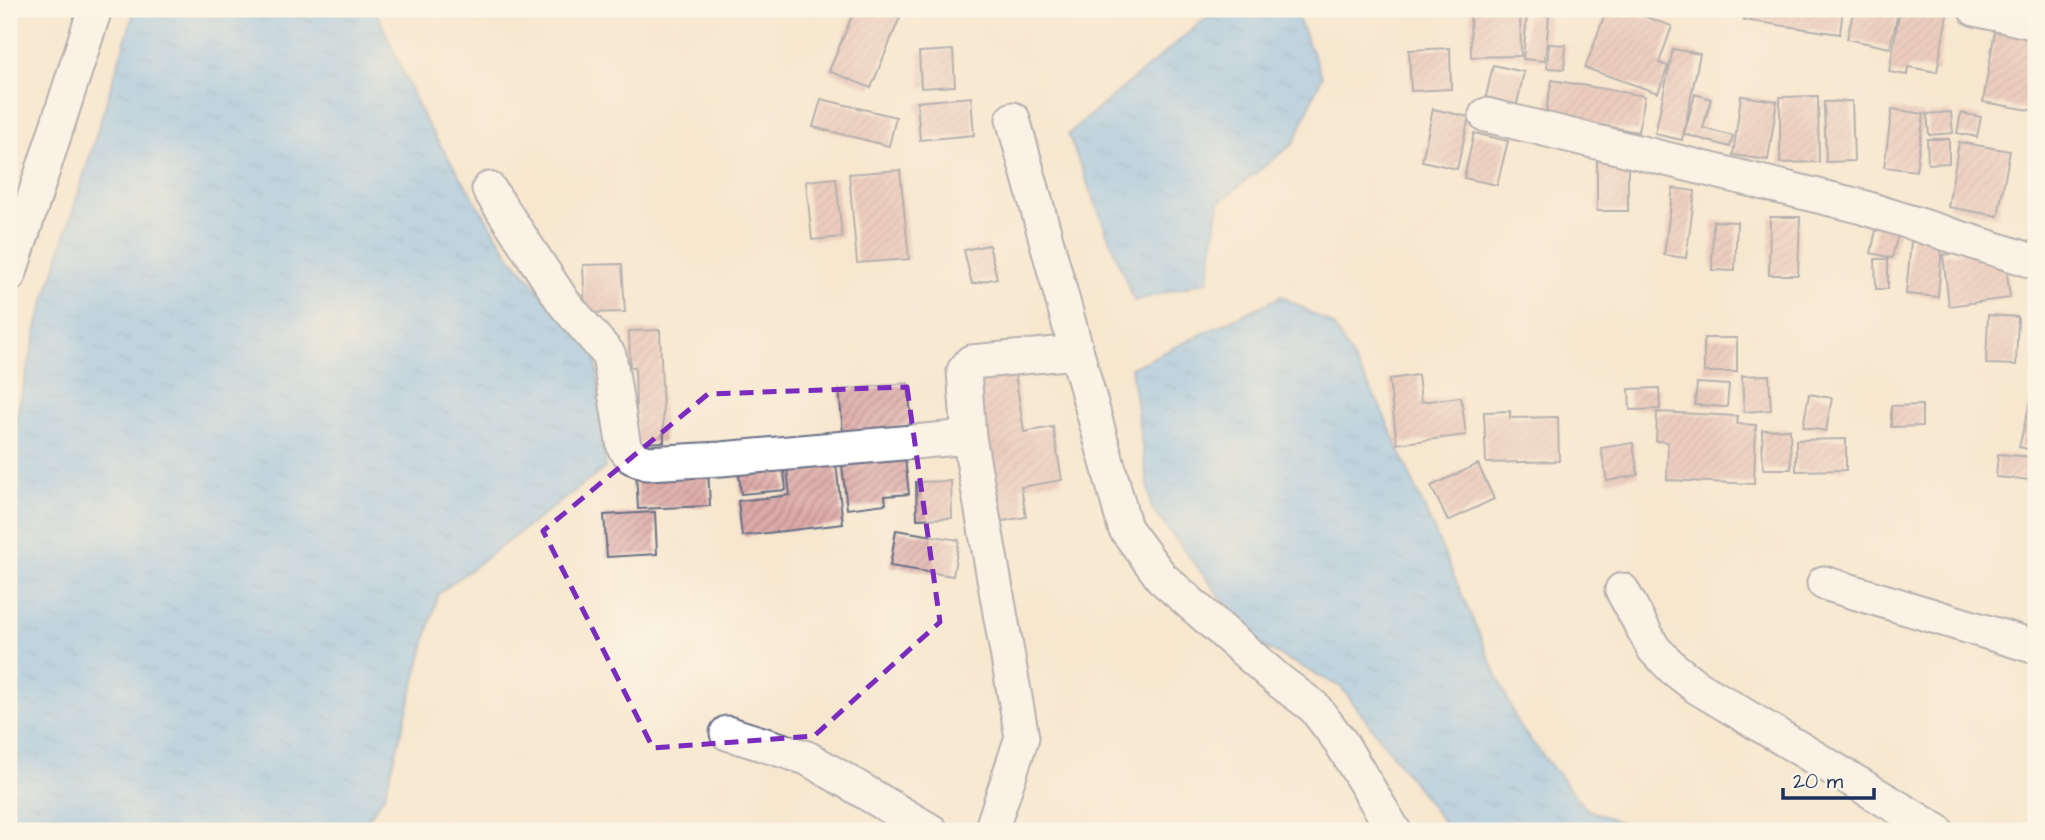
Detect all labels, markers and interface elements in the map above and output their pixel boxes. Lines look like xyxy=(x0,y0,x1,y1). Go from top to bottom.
scale bar xyxy=(1783,756,1874,800)
text: 20 m xyxy=(1793,767,1844,796)

